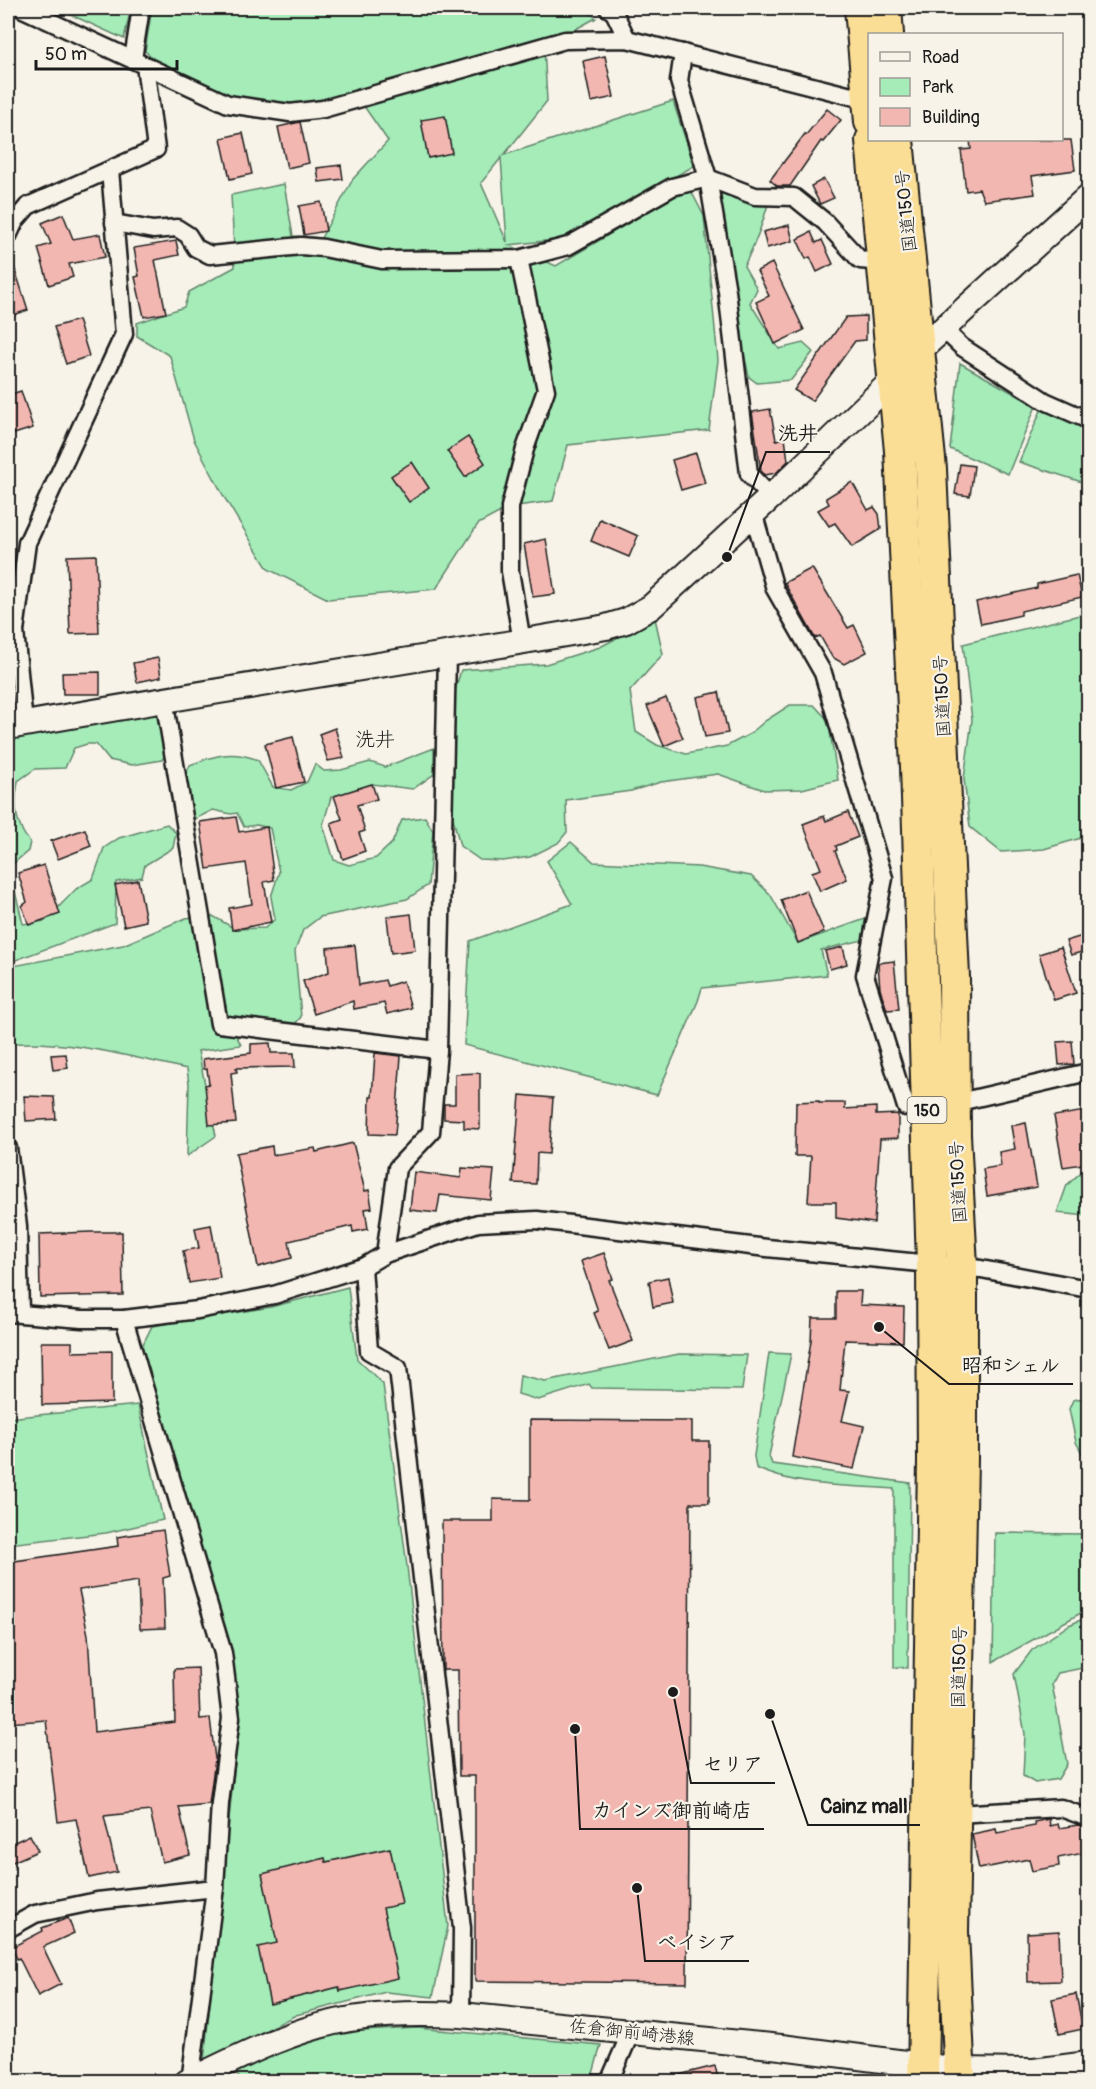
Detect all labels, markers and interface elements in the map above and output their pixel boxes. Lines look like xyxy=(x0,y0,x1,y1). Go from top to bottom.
scale bar xyxy=(36,33,177,71)
legend xyxy=(868,33,1063,141)
text: 50 m xyxy=(45,43,87,66)
text: Road xyxy=(922,46,959,69)
text: Park xyxy=(922,76,954,99)
text: Building xyxy=(922,106,980,129)
street label: 国道150号 xyxy=(891,168,922,253)
callout: 洗井 xyxy=(766,414,830,452)
text: 洗井 xyxy=(778,421,818,446)
street label: 国道150号 xyxy=(929,654,956,738)
district label: 洗井 xyxy=(355,727,395,752)
road number: 150 xyxy=(908,1097,946,1123)
street label: 国道150号 xyxy=(945,1140,972,1224)
callout: 昭和シェル xyxy=(949,1346,1073,1384)
text: 昭和シェル xyxy=(962,1353,1060,1378)
street label: 国道150号 xyxy=(947,1625,972,1709)
callout: セリア xyxy=(691,1745,775,1783)
text: セリア xyxy=(703,1752,763,1777)
callout: Cainz mall xyxy=(808,1787,920,1825)
callout: カインズ御前崎店 xyxy=(580,1791,764,1829)
text: Cainz mall xyxy=(820,1794,908,1819)
text: カインズ御前崎店 xyxy=(592,1798,752,1823)
callout: ベイシア xyxy=(645,1923,749,1961)
text: ベイシア xyxy=(657,1930,737,1955)
street label: 佐倉御前崎港線 xyxy=(568,2014,696,2051)

